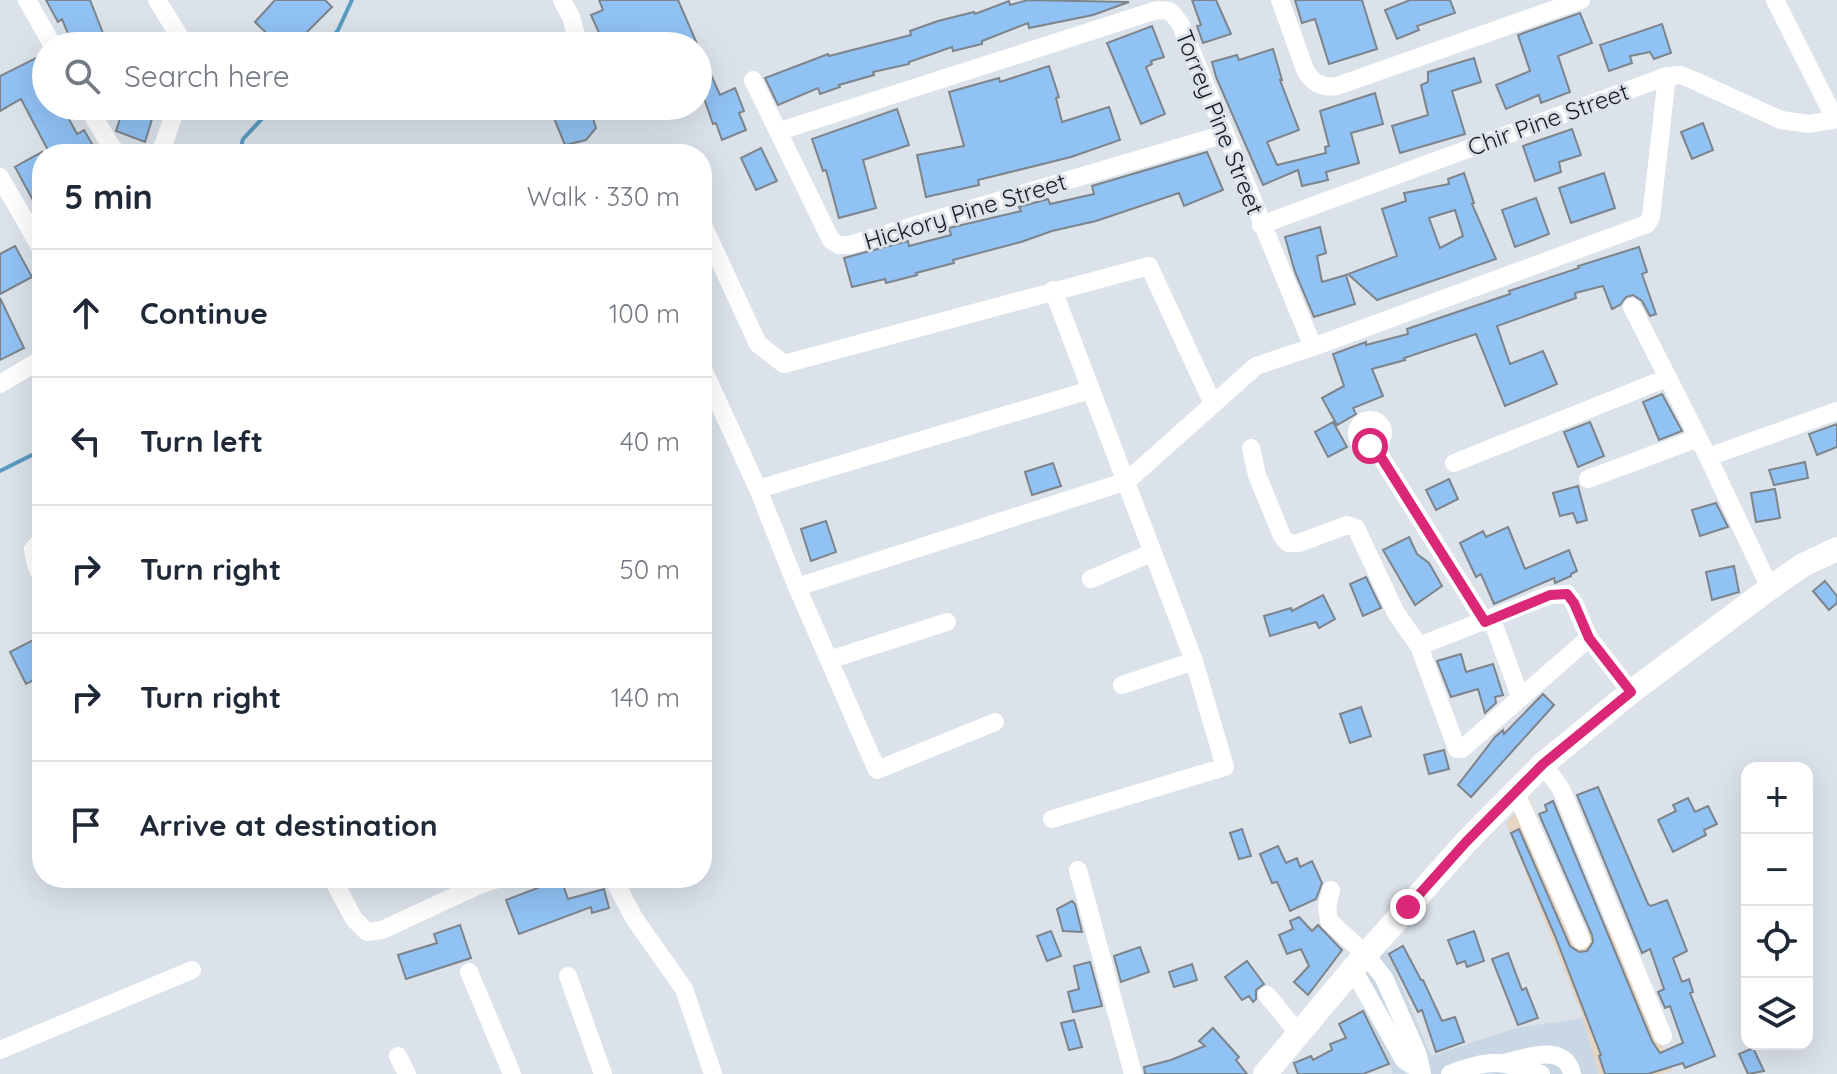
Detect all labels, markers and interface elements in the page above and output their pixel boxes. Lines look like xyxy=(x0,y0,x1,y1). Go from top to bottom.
street label: Torrey Pine Street xyxy=(1169,25,1271,219)
search box xyxy=(32,32,712,120)
icon: search xyxy=(60,54,104,98)
text: Search here xyxy=(124,57,290,95)
street label: Chir Pine Street xyxy=(1463,76,1633,162)
street label: Hickory Pine Street xyxy=(860,166,1070,256)
text: 5 min xyxy=(64,175,153,218)
text: Walk · 330 m xyxy=(527,180,680,213)
icon: ahead xyxy=(64,291,108,335)
text: Continue xyxy=(140,294,268,332)
text: 100 m xyxy=(609,297,680,330)
icon: left xyxy=(64,419,108,463)
text: Turn left xyxy=(140,422,263,460)
text: 40 m xyxy=(620,425,680,458)
route start xyxy=(1352,428,1388,464)
icon: right xyxy=(64,547,108,591)
text: Turn right xyxy=(140,550,281,588)
text: 50 m xyxy=(620,553,680,586)
icon: right xyxy=(64,675,108,719)
text: Turn right xyxy=(140,678,281,716)
text: 140 m xyxy=(611,681,680,714)
map controls xyxy=(1741,762,1813,1050)
button: + xyxy=(1741,762,1813,834)
icon: arrive xyxy=(64,803,108,847)
text: Arrive at destination xyxy=(140,806,438,844)
button: − xyxy=(1741,834,1813,906)
route end xyxy=(1390,889,1426,925)
button: locate xyxy=(1741,906,1813,978)
button: layers xyxy=(1741,978,1813,1050)

